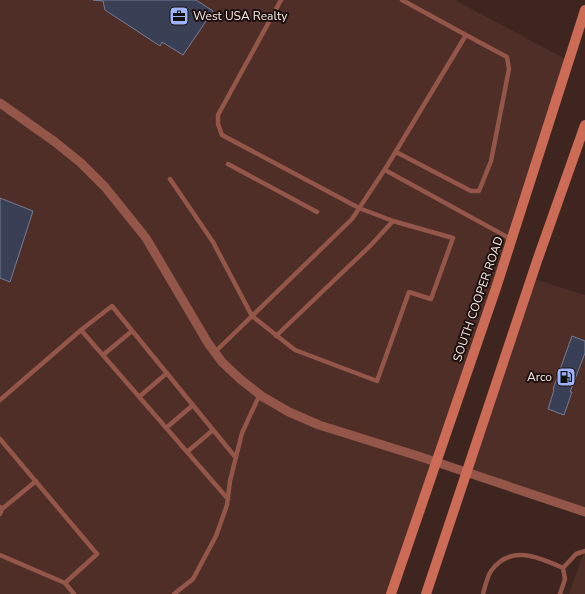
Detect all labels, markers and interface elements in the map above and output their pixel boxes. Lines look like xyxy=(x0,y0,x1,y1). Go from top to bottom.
office icon: West USA Realty xyxy=(168,5,190,27)
place label: West USA Realty xyxy=(193,8,288,24)
street label: SOUTH COOPER ROAD xyxy=(449,234,507,364)
fuel station icon: Arco xyxy=(555,366,577,388)
place label: Arco xyxy=(527,369,552,385)

